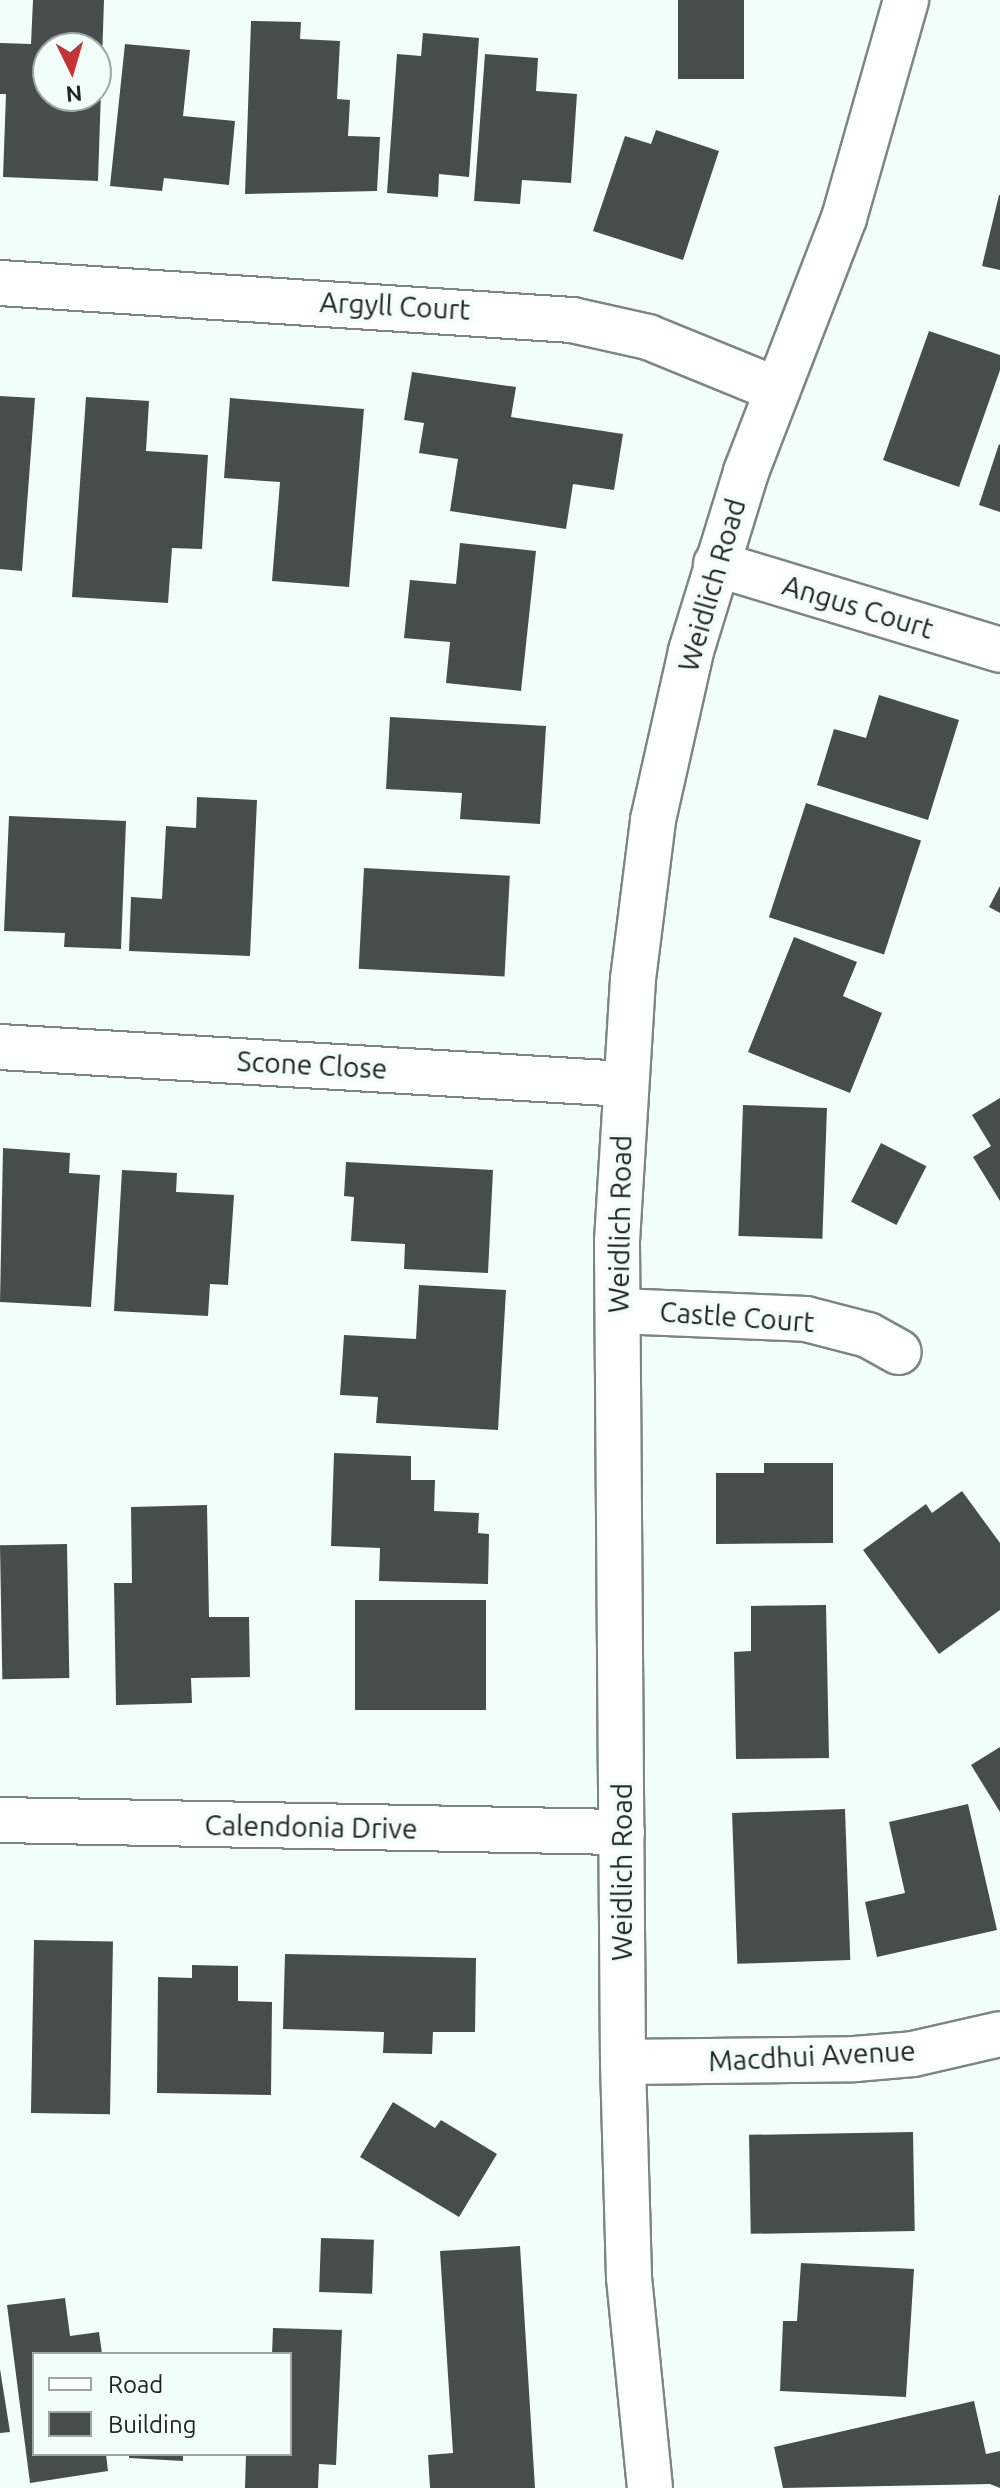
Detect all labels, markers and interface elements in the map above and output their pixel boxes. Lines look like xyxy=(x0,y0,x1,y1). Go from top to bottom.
north arrow xyxy=(32,32,112,112)
text: N xyxy=(65,81,83,108)
street label: Argyll Court xyxy=(319,285,471,327)
street label: Weidlich Road xyxy=(671,495,753,675)
street label: Angus Court xyxy=(779,568,937,646)
street label: Scone Close xyxy=(236,1044,388,1086)
street label: Weidlich Road xyxy=(602,1135,638,1313)
street label: Castle Court xyxy=(658,1295,816,1339)
street label: Weidlich Road xyxy=(605,1783,639,1961)
street label: Calendonia Drive xyxy=(204,1808,418,1846)
street label: Macdhui Avenue xyxy=(707,2034,917,2078)
legend xyxy=(32,2352,292,2456)
text: Road xyxy=(108,2371,163,2398)
text: Building xyxy=(108,2411,196,2438)

